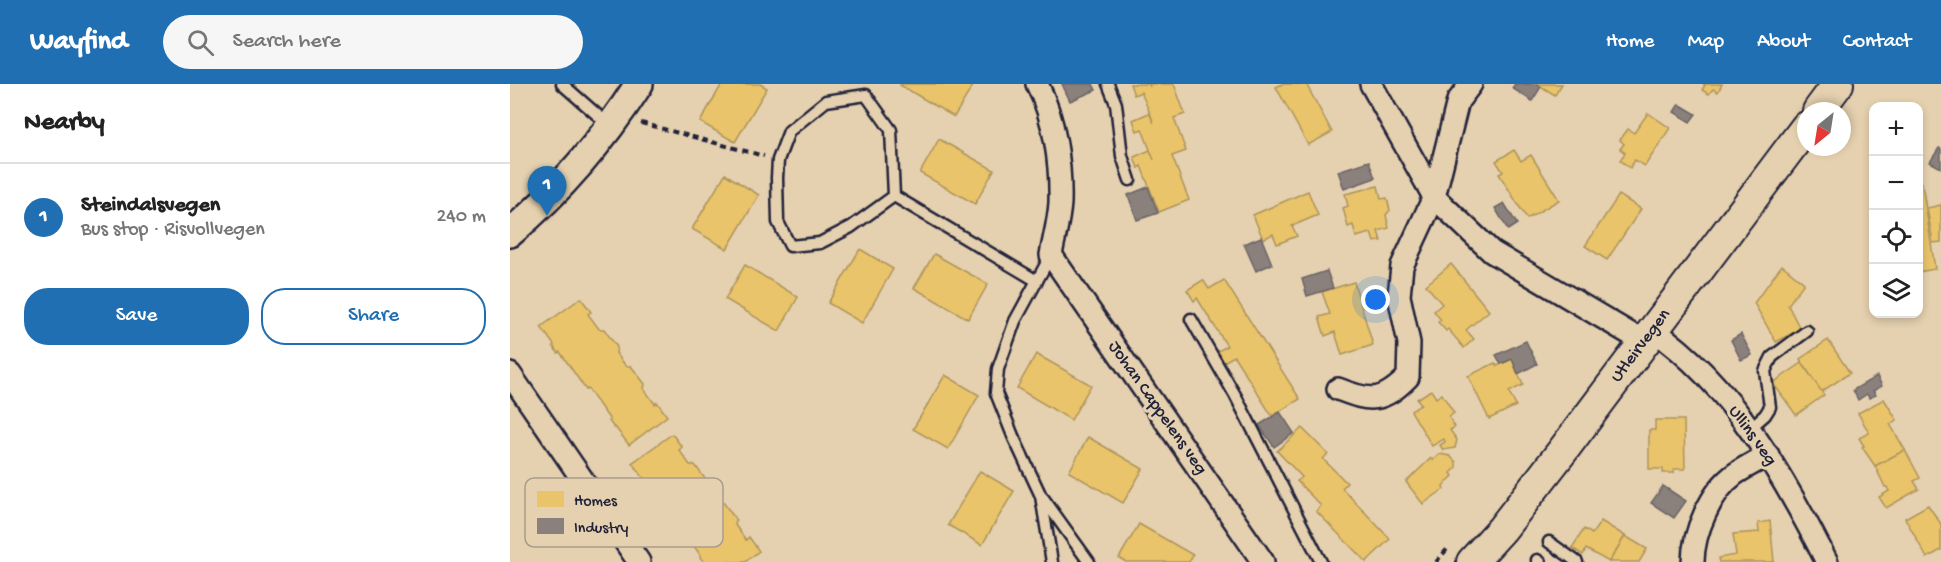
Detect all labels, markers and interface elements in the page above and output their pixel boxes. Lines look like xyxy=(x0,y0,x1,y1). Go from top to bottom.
search box xyxy=(163,15,583,69)
text: Wayfind xyxy=(30,26,127,59)
icon: search xyxy=(184,26,217,59)
text: Search here xyxy=(232,29,341,55)
text: Home xyxy=(1606,30,1654,55)
text: Map xyxy=(1687,30,1724,55)
text: About xyxy=(1757,30,1810,55)
text: Contact xyxy=(1843,30,1911,55)
north arrow xyxy=(1797,102,1851,156)
map controls xyxy=(1869,102,1923,318)
button: + xyxy=(1869,102,1923,156)
text: Nearby xyxy=(24,108,105,139)
button: − xyxy=(1869,156,1923,210)
pin: 1 xyxy=(528,166,567,216)
text: Steindalsvegen xyxy=(81,193,220,219)
text: 1 xyxy=(39,206,48,229)
text: 240 m xyxy=(436,206,486,229)
button: locate xyxy=(1869,210,1923,264)
text: Bus stop · Risvollvegen xyxy=(81,219,265,242)
button: layers xyxy=(1869,264,1923,318)
your location xyxy=(1361,285,1390,314)
button: Save xyxy=(24,288,249,345)
button: Share xyxy=(261,288,486,345)
street label: Utleirvegen xyxy=(1607,305,1676,387)
street label: Johan Cappelens veg xyxy=(1103,337,1211,479)
street label: Ullins veg xyxy=(1723,402,1781,470)
legend xyxy=(525,478,723,547)
text: Homes xyxy=(574,493,618,512)
text: Industry xyxy=(574,520,628,539)

